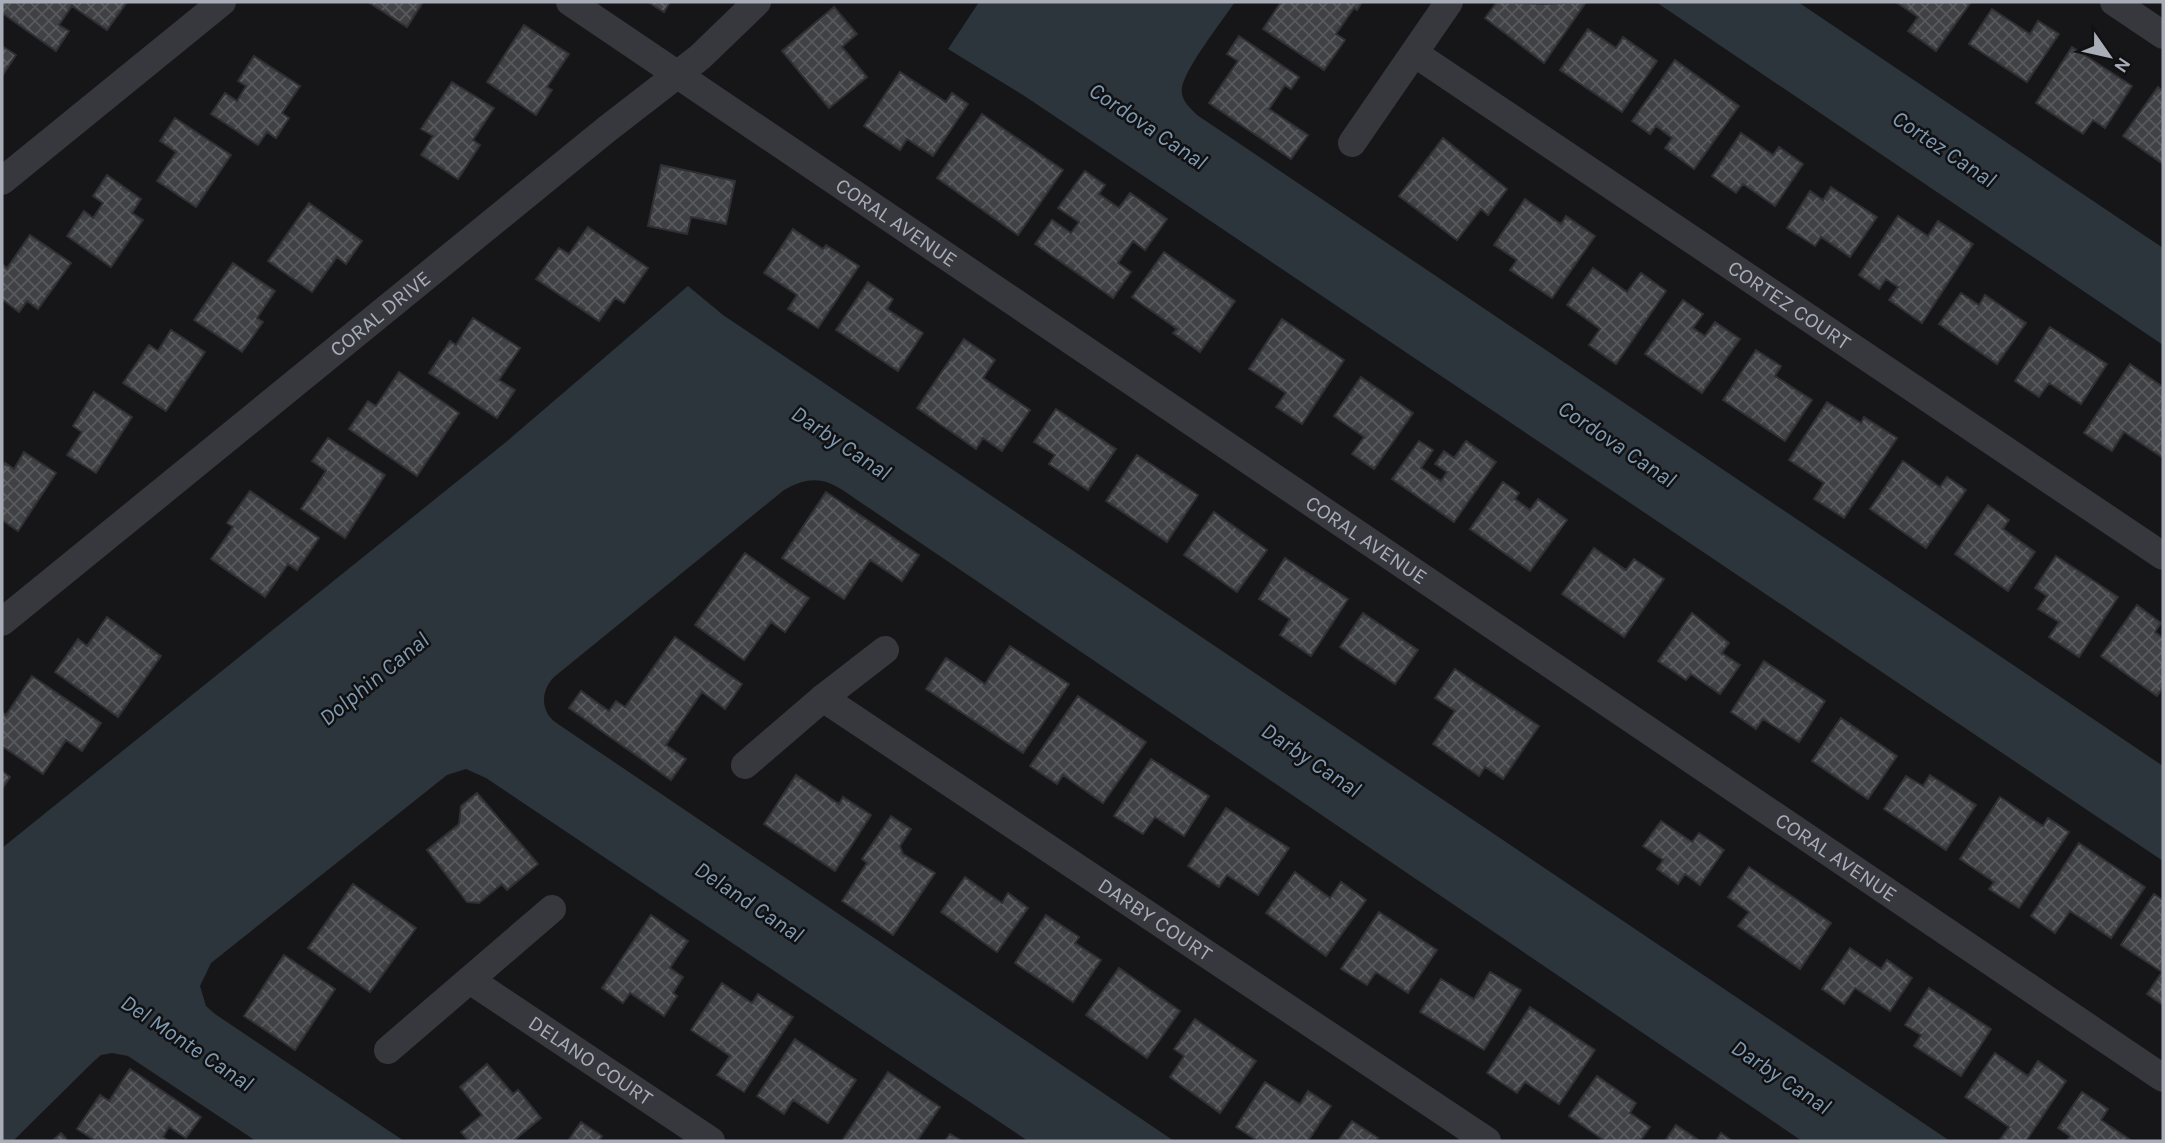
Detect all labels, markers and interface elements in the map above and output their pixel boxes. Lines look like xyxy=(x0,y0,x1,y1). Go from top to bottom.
north arrow xyxy=(2074,21,2144,91)
text: N xyxy=(2109,53,2135,77)
water label: Cordova Canal xyxy=(1084,77,1212,175)
water label: Cortez Canal xyxy=(1887,104,2001,194)
street label: CORAL AVENUE xyxy=(831,173,962,272)
street label: CORTEZ COURT xyxy=(1723,255,1856,355)
street label: CORAL DRIVE xyxy=(325,266,435,362)
water label: Cordova Canal xyxy=(1553,395,1681,493)
water label: Darby Canal xyxy=(786,400,896,486)
street label: CORAL AVENUE xyxy=(1301,490,1432,589)
water label: Dolphin Canal xyxy=(314,626,434,731)
water label: Darby Canal xyxy=(1256,717,1366,803)
street label: CORAL AVENUE xyxy=(1771,808,1901,907)
water label: Deland Canal xyxy=(689,856,809,948)
street label: DARBY COURT xyxy=(1093,873,1217,966)
water label: Del Monte Canal xyxy=(116,989,259,1097)
street label: DELANO COURT xyxy=(524,1011,658,1111)
water label: Darby Canal xyxy=(1726,1034,1836,1120)

